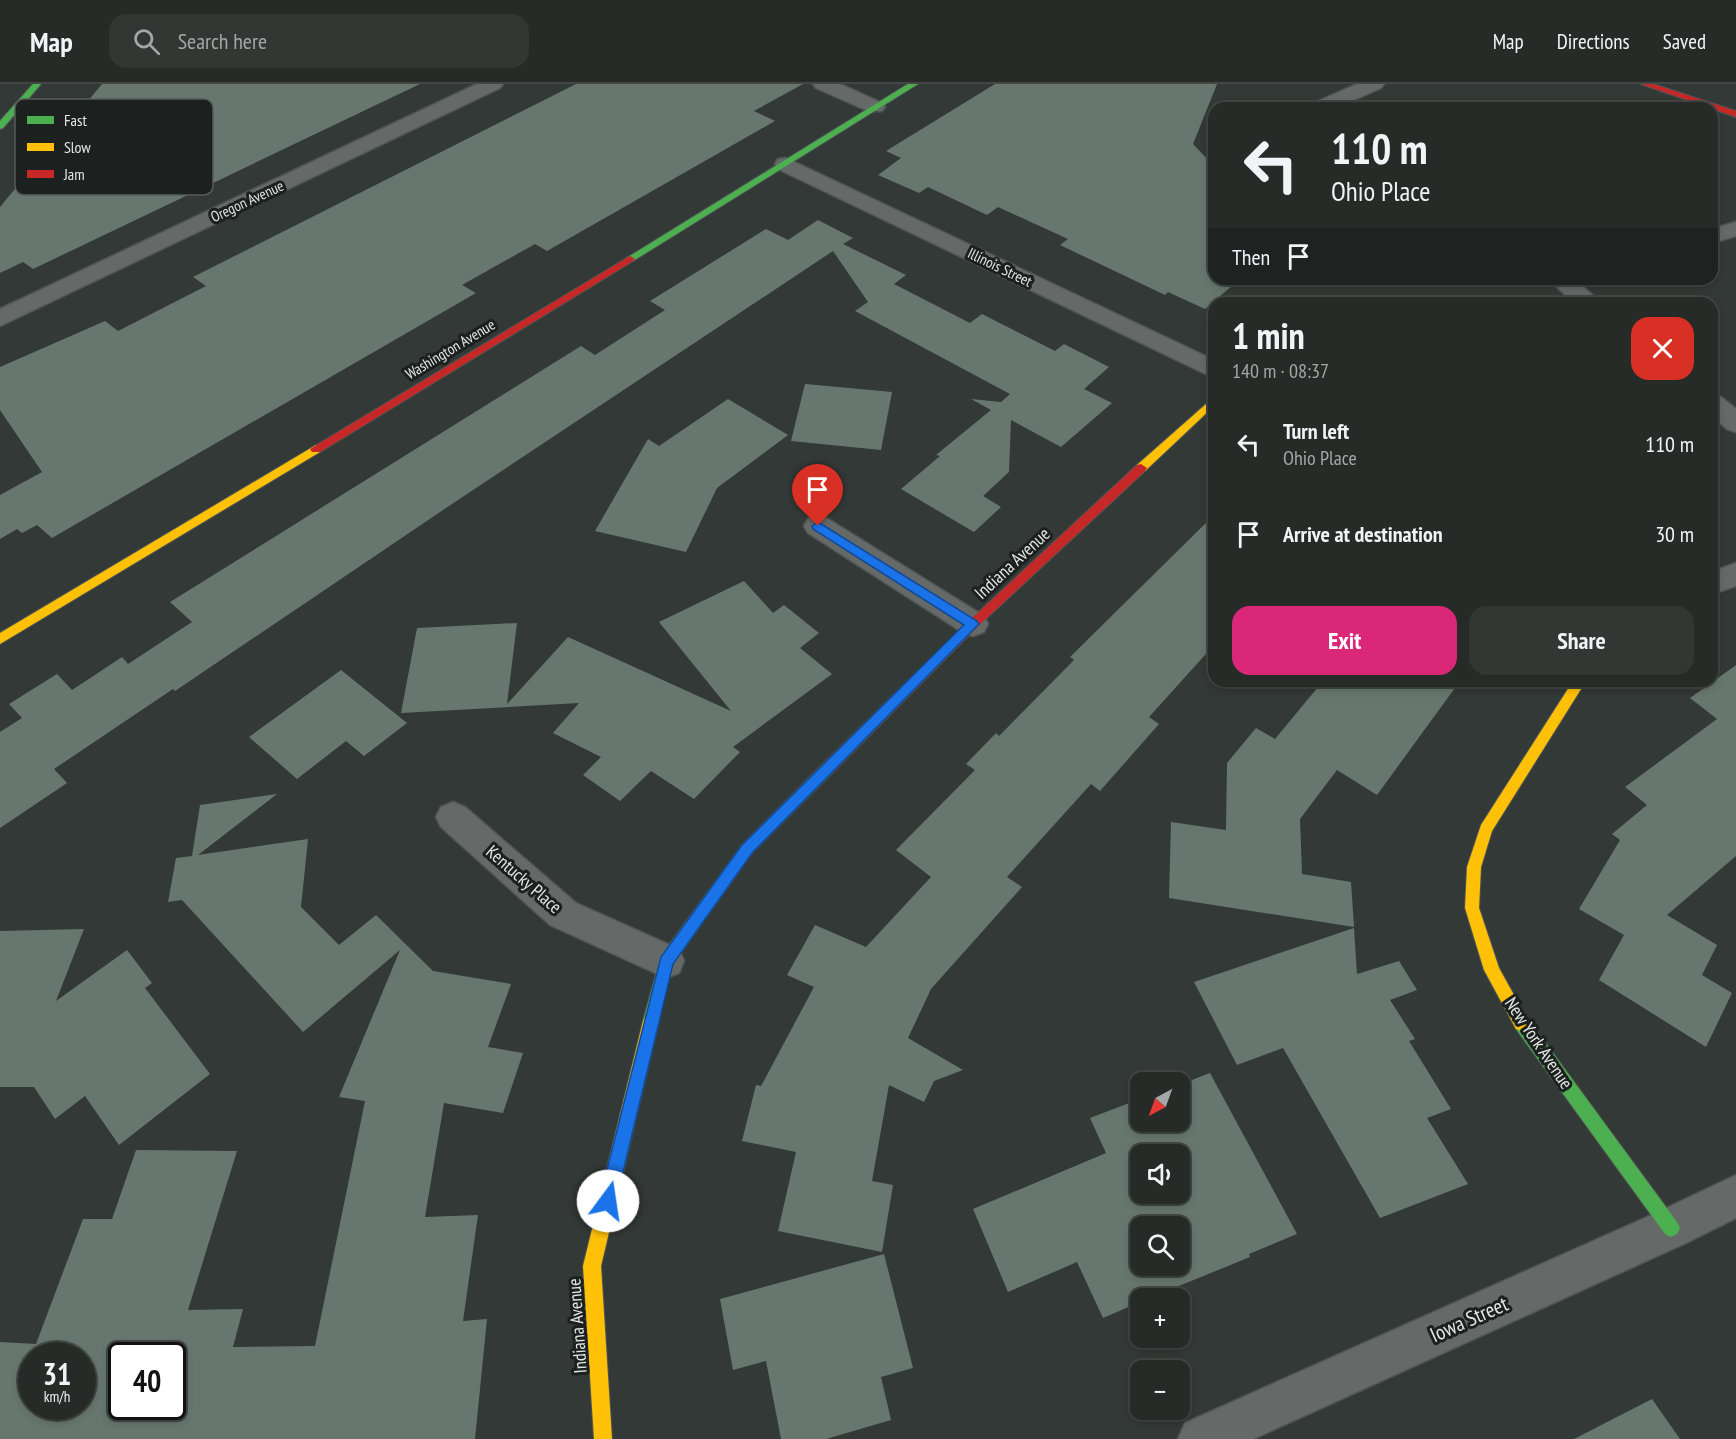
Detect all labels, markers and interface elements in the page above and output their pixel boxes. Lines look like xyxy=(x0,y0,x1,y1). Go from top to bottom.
search box xyxy=(109,14,529,68)
text: Map xyxy=(30,23,73,60)
icon: search xyxy=(130,25,163,58)
text: Search here xyxy=(178,27,267,55)
text: Map xyxy=(1493,28,1524,55)
text: Directions xyxy=(1557,28,1630,55)
text: Saved xyxy=(1663,28,1706,55)
legend xyxy=(15,99,213,195)
text: Fast xyxy=(64,110,87,130)
text: 110 m xyxy=(1331,121,1428,176)
icon: left xyxy=(1232,126,1310,204)
text: Slow xyxy=(64,137,91,157)
text: Jam xyxy=(63,164,85,184)
text: Ohio Place xyxy=(1331,174,1431,208)
street label: Oregon Avenue xyxy=(207,176,287,226)
icon: arrive xyxy=(1282,240,1315,273)
street label: Illinois Street xyxy=(965,243,1035,291)
text: Then xyxy=(1232,243,1270,271)
text: 1 min xyxy=(1232,312,1305,359)
street label: Washington Avenue xyxy=(402,315,498,383)
button: close xyxy=(1631,317,1694,380)
text: 140 m · 08:37 xyxy=(1232,358,1329,384)
text: Turn left xyxy=(1283,417,1349,445)
icon: left xyxy=(1232,428,1265,461)
text: 110 m xyxy=(1645,430,1694,458)
text: Ohio Place xyxy=(1283,445,1357,471)
pin xyxy=(792,464,843,526)
icon: arrive xyxy=(801,473,834,506)
icon: arrive xyxy=(1232,518,1265,551)
text: Arrive at destination xyxy=(1283,520,1443,548)
text: 30 m xyxy=(1655,520,1694,548)
street label: Indiana Avenue xyxy=(969,522,1055,604)
button: Exit xyxy=(1232,606,1457,675)
button: Share xyxy=(1469,606,1694,675)
street label: Kentucky Place xyxy=(481,840,567,918)
street label: New York Avenue xyxy=(1500,993,1578,1093)
north arrow xyxy=(1130,1072,1190,1132)
map controls xyxy=(1130,1072,1190,1420)
button: sound xyxy=(1130,1144,1190,1204)
position arrow xyxy=(576,1169,640,1233)
button: search xyxy=(1130,1216,1190,1276)
street label: Indiana Avenue xyxy=(562,1278,592,1374)
button: + xyxy=(1130,1288,1190,1348)
street label: Iowa Street xyxy=(1426,1290,1512,1348)
speed limit sign: 40 xyxy=(108,1342,186,1420)
text: 31 xyxy=(43,1354,71,1393)
button: − xyxy=(1130,1360,1190,1420)
text: km/h xyxy=(44,1387,70,1406)

